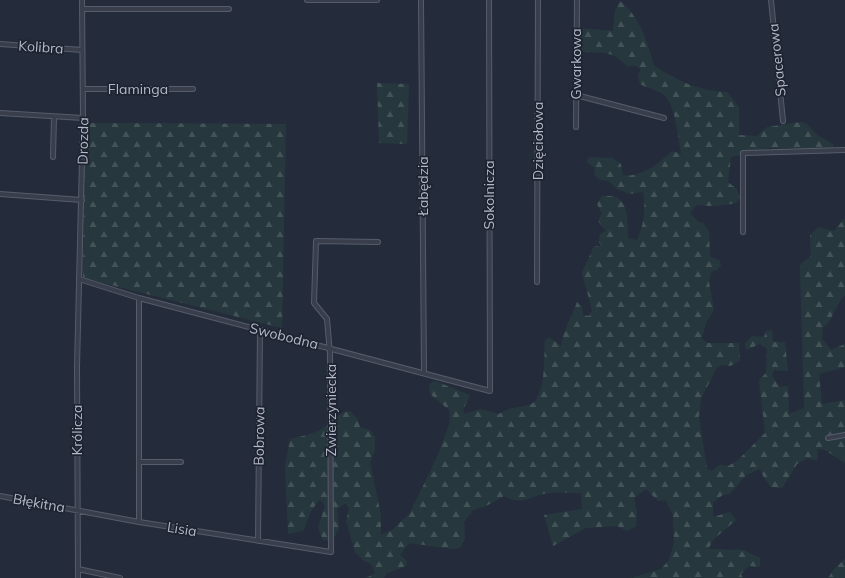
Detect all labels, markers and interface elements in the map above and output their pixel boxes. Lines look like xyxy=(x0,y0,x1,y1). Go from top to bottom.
street label: Spacerowa xyxy=(764,23,790,97)
street label: Gwarkowa xyxy=(567,28,585,100)
street label: Kolibra xyxy=(18,36,64,58)
street label: Flaminga xyxy=(108,80,168,98)
street label: Dzięciołowa xyxy=(529,102,547,180)
street label: Drozda xyxy=(74,117,92,165)
street label: Łabędzia xyxy=(414,156,432,217)
street label: Sokolnicza xyxy=(480,160,498,230)
street label: Swobodna xyxy=(248,319,320,353)
street label: Zwierzyniecka xyxy=(322,364,340,456)
street label: Królicza xyxy=(68,404,86,456)
street label: Bobrowa xyxy=(249,406,269,466)
street label: Błękitna xyxy=(12,490,66,516)
street label: Lisia xyxy=(166,518,198,540)

